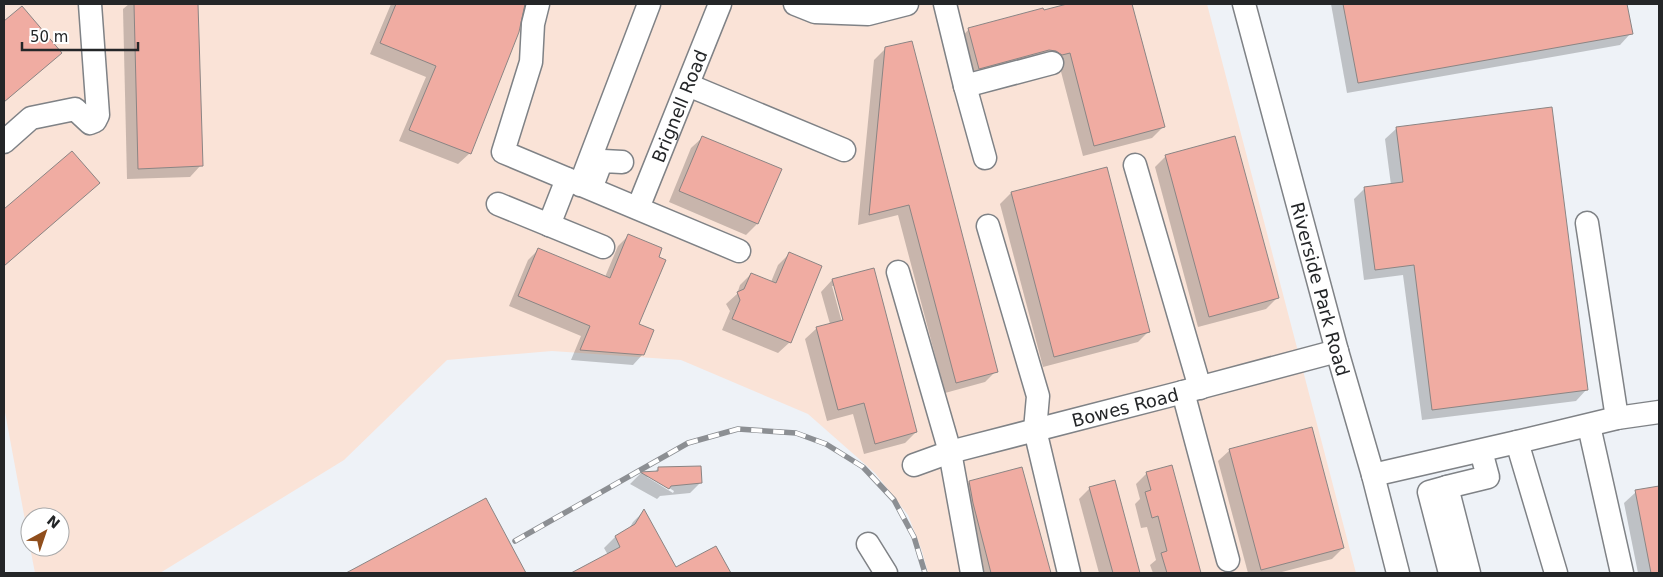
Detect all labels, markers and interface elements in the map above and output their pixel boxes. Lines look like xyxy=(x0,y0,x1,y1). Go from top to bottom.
scale bar xyxy=(22,20,139,52)
text: 50 m xyxy=(30,28,68,46)
street label: Brignell Road xyxy=(647,47,711,165)
street label: Riverside Park Road xyxy=(1287,200,1354,378)
street label: Bowes Road xyxy=(1069,383,1181,431)
north arrow xyxy=(20,507,70,557)
text: N xyxy=(44,512,63,532)

